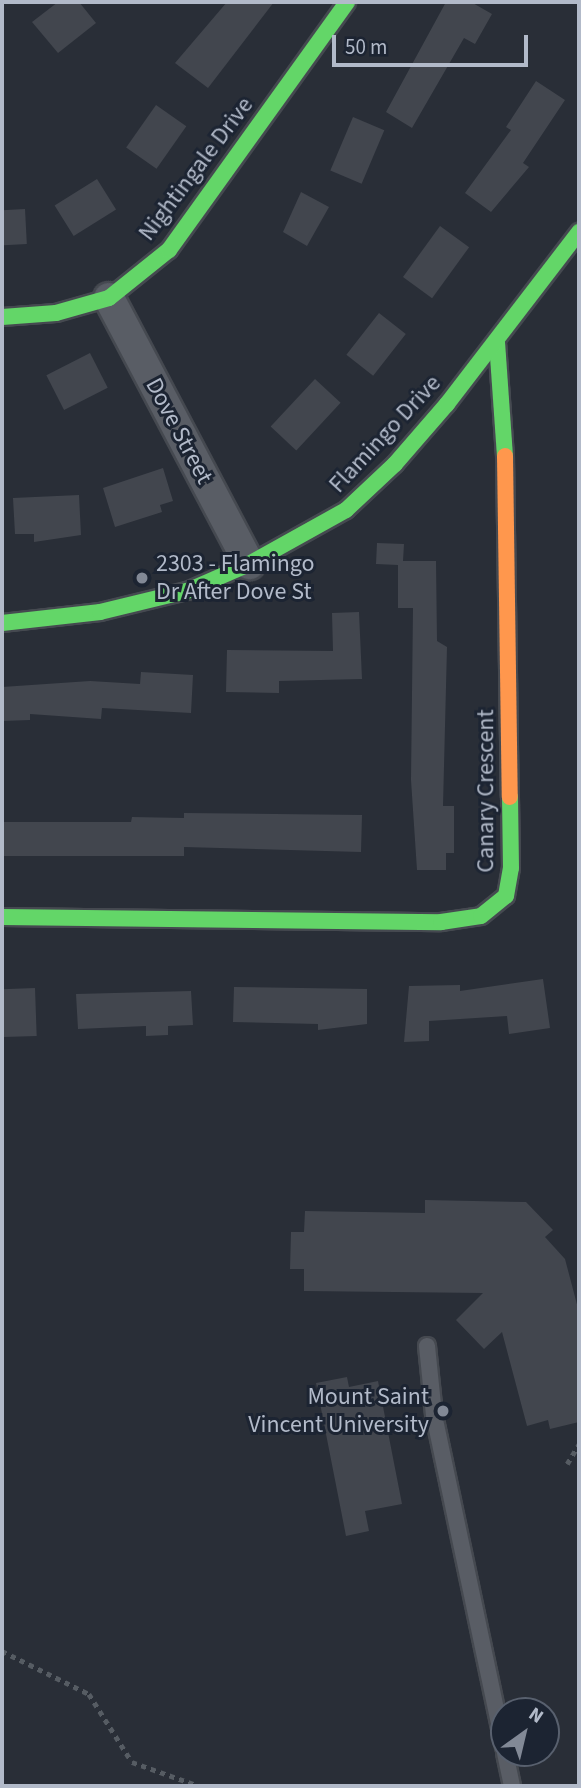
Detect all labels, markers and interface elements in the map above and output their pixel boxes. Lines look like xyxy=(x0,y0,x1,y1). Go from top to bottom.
scale bar xyxy=(336,21,532,65)
text: 50 m xyxy=(345,32,387,62)
street label: Nightingale Drive xyxy=(133,92,259,246)
street label: Flamingo Drive xyxy=(323,369,447,499)
street label: Dove Street xyxy=(139,373,219,489)
place label: 2303 - Flamingo Dr After Dove St xyxy=(156,550,315,606)
marker: 2303 - Flamingo Dr After Dove St xyxy=(134,570,150,586)
street label: Canary Crescent xyxy=(472,709,500,873)
place label: Mount Saint Vincent University xyxy=(248,1383,429,1439)
marker: Mount Saint Vincent University xyxy=(435,1403,451,1419)
north arrow xyxy=(490,1697,560,1767)
text: N xyxy=(523,1701,549,1731)

